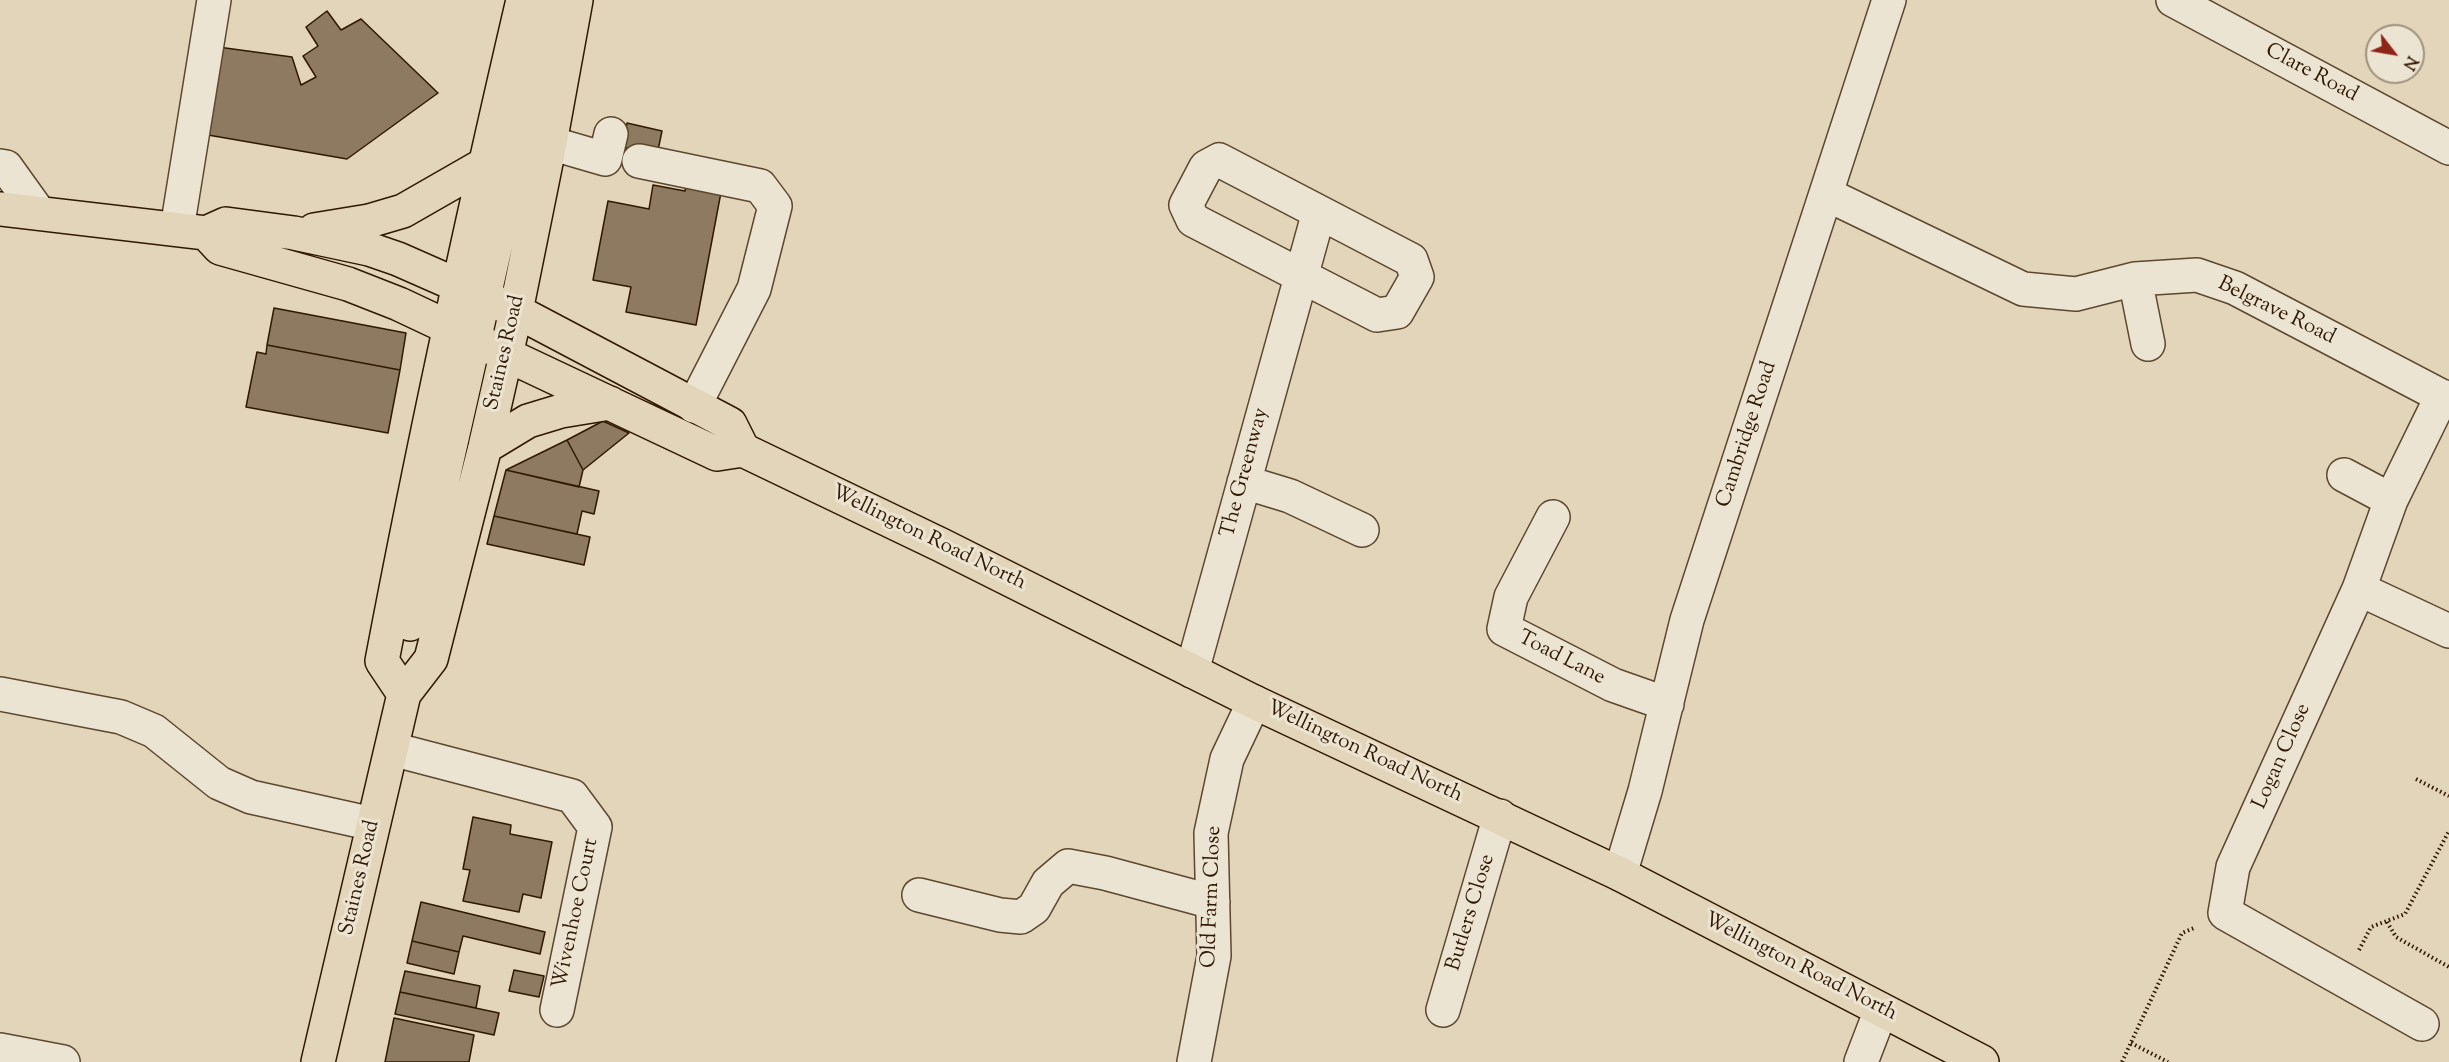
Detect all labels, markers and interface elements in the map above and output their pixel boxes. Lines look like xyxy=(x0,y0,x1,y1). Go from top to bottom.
north arrow xyxy=(2365,24,2425,84)
street label: Clare Road xyxy=(2260,39,2362,109)
text: N xyxy=(2396,51,2422,74)
street label: Belgrave Road xyxy=(2213,273,2339,351)
street label: Staines Road xyxy=(481,293,531,413)
street label: Cambridge Road xyxy=(1713,359,1783,511)
street label: The Greenway xyxy=(1217,405,1275,541)
street label: Wellington Road North xyxy=(826,481,1030,597)
street label: Toad Lane xyxy=(1513,626,1609,692)
street label: Wellington Road North xyxy=(1262,696,1466,810)
street label: Logan Close xyxy=(2248,700,2318,814)
street label: Staines Road xyxy=(336,818,386,938)
street label: Old Farm Close xyxy=(1198,825,1228,969)
street label: Wivenhoe Court xyxy=(549,836,605,992)
street label: Butlers Close xyxy=(1442,852,1502,974)
street label: Wellington Road North xyxy=(1699,908,1901,1028)

